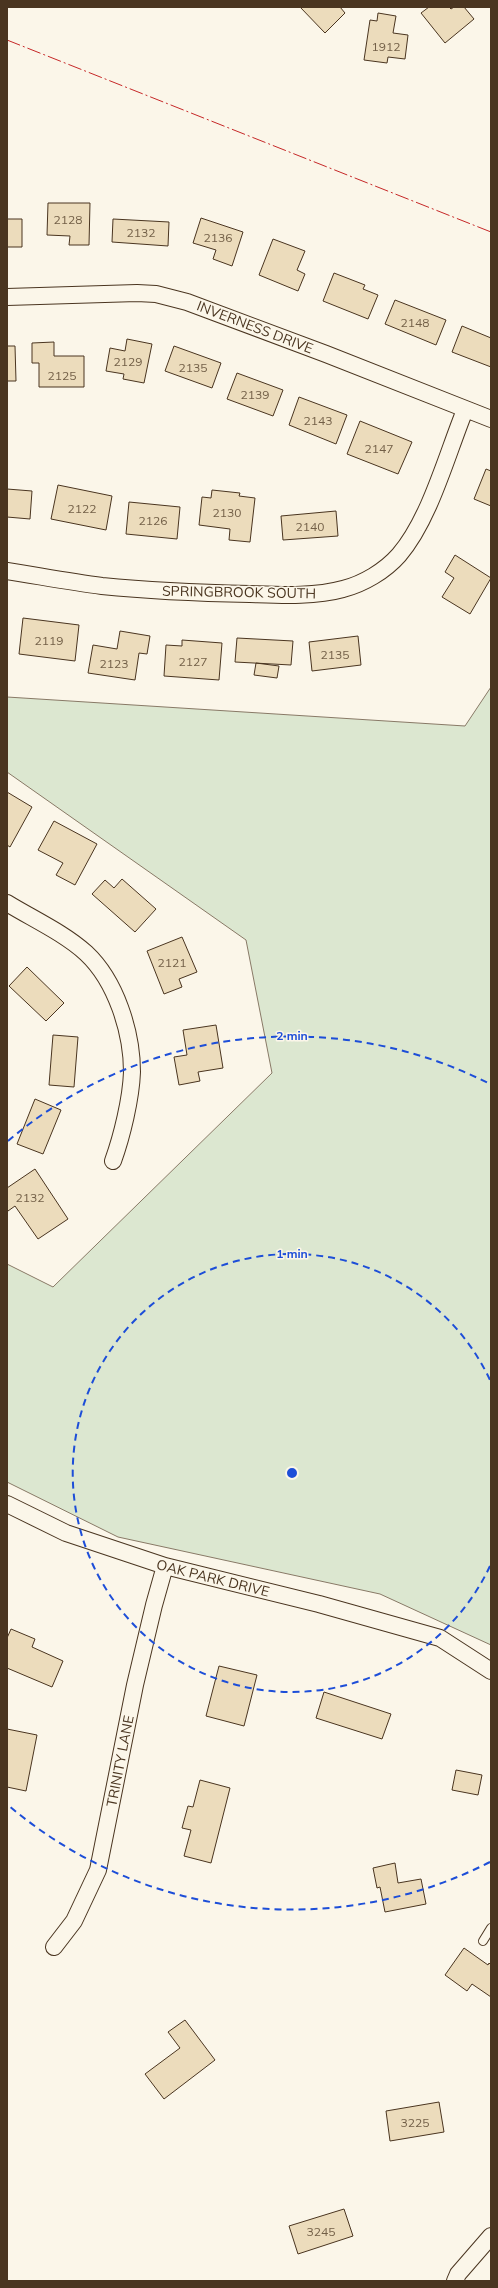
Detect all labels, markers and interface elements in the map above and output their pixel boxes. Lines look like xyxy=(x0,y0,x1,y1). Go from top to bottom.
house number: 1912 xyxy=(372,39,400,54)
house number: 2128 xyxy=(54,212,82,227)
house number: 2132 xyxy=(127,225,155,240)
house number: 2136 xyxy=(204,230,232,245)
street label: INVERNESS DRIVE xyxy=(194,297,316,357)
house number: 2148 xyxy=(401,315,429,330)
house number: 2129 xyxy=(114,354,142,369)
house number: 2135 xyxy=(179,360,207,375)
house number: 2125 xyxy=(48,368,76,383)
house number: 2139 xyxy=(241,387,269,402)
house number: 2143 xyxy=(304,413,332,428)
house number: 2147 xyxy=(365,441,393,456)
house number: 2122 xyxy=(68,501,96,516)
house number: 2130 xyxy=(213,505,241,520)
house number: 2126 xyxy=(139,513,167,528)
house number: 2140 xyxy=(296,519,324,534)
street label: SPRINGBROOK SOUTH xyxy=(162,582,316,602)
house number: 2119 xyxy=(35,633,63,648)
house number: 2135 xyxy=(321,647,349,662)
house number: 2127 xyxy=(179,654,207,669)
house number: 2123 xyxy=(100,656,128,671)
house number: 2121 xyxy=(158,955,186,970)
text: 2 min xyxy=(276,1028,308,1043)
house number: 2132 xyxy=(16,1190,44,1205)
text: 1 min xyxy=(276,1246,308,1261)
centre of rings xyxy=(285,1466,299,1480)
street label: OAK PARK DRIVE xyxy=(155,1555,271,1601)
street label: TRINITY LANE xyxy=(102,1714,138,1808)
house number: 3225 xyxy=(401,2115,429,2130)
house number: 3245 xyxy=(307,2224,335,2239)

